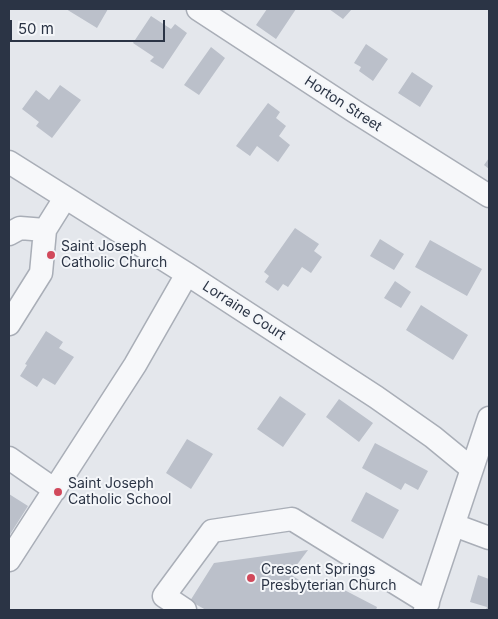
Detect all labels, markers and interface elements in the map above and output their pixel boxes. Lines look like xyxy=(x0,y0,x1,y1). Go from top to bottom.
scale bar xyxy=(12,10,168,42)
text: 50 m xyxy=(18,19,54,38)
street label: Horton Street xyxy=(301,73,385,135)
place label: Saint Joseph Catholic Church xyxy=(61,239,167,272)
marker: Saint Joseph Catholic Church xyxy=(45,249,57,261)
street label: Lorraine Court xyxy=(199,278,289,344)
place label: Saint Joseph Catholic School xyxy=(68,476,171,508)
marker: Saint Joseph Catholic School xyxy=(52,486,64,498)
place label: Crescent Springs Presbyterian Church xyxy=(261,562,397,594)
marker: Crescent Springs Presbyterian Church xyxy=(245,572,257,584)

